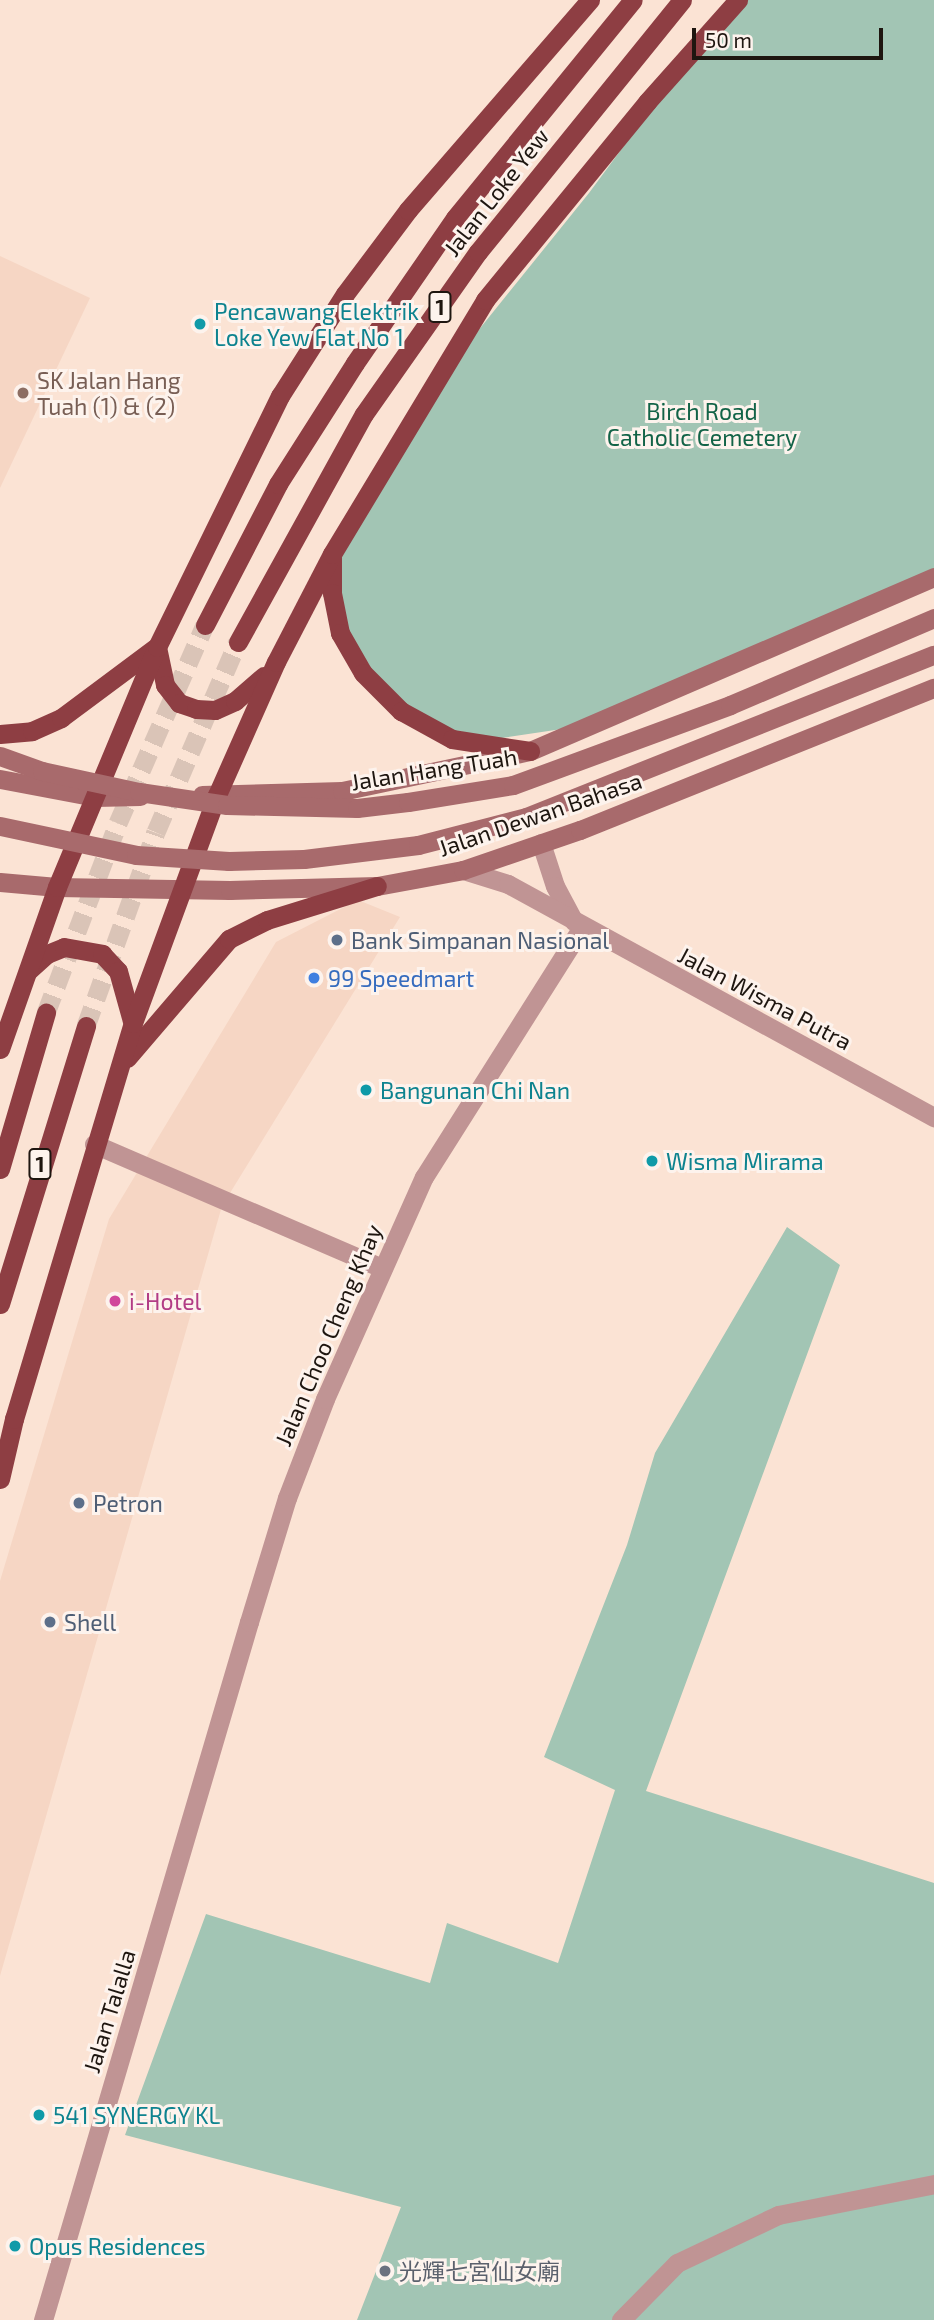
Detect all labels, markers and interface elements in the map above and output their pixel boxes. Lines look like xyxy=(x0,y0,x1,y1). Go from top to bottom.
scale bar xyxy=(696,14,887,58)
text: 50 m xyxy=(705,27,752,52)
street label: Jalan Loke Yew xyxy=(437,122,555,262)
road number: 1 xyxy=(428,290,452,324)
place label: Pencawang Elektrik Loke Yew Flat No 1 xyxy=(214,297,419,351)
marker: Pencawang Elektrik Loke Yew Flat No 1 xyxy=(192,316,208,332)
place label: SK Jalan Hang Tuah (1) & (2) xyxy=(37,366,181,420)
marker: SK Jalan Hang Tuah (1) & (2) xyxy=(15,385,31,401)
park label: Birch Road Catholic Cemetery xyxy=(607,397,797,451)
street label: Jalan Hang Tuah xyxy=(349,742,519,796)
street label: Jalan Dewan Bahasa xyxy=(435,766,645,862)
place label: Bank Simpanan Nasional xyxy=(351,926,609,954)
marker: Bank Simpanan Nasional xyxy=(329,932,345,948)
street label: Jalan Wisma Putra xyxy=(673,941,857,1055)
place label: 99 Speedmart xyxy=(328,964,474,992)
marker: 99 Speedmart xyxy=(306,970,322,986)
place label: Bangunan Chi Nan xyxy=(380,1076,570,1104)
marker: Bangunan Chi Nan xyxy=(358,1082,374,1098)
road number: 1 xyxy=(28,1146,52,1182)
place label: Wisma Mirama xyxy=(666,1147,824,1175)
marker: Wisma Mirama xyxy=(644,1153,660,1169)
street label: Jalan Choo Cheng Khay xyxy=(269,1220,387,1450)
place label: i-Hotel xyxy=(129,1287,201,1315)
marker: i-Hotel xyxy=(107,1293,123,1309)
place label: Petron xyxy=(93,1489,163,1517)
marker: Petron xyxy=(71,1495,87,1511)
place label: Shell xyxy=(64,1608,116,1636)
marker: Shell xyxy=(42,1614,58,1630)
street label: Jalan Talalla xyxy=(77,1946,141,2076)
place label: 541 SYNERGY KL xyxy=(53,2101,221,2129)
marker: 541 SYNERGY KL xyxy=(31,2107,47,2123)
place label: Opus Residences xyxy=(29,2232,205,2260)
marker: Opus Residences xyxy=(7,2238,23,2254)
place label: 光輝七宮仙女廟 xyxy=(399,2257,560,2285)
marker: 光輝七宮仙女廟 xyxy=(377,2263,393,2279)

